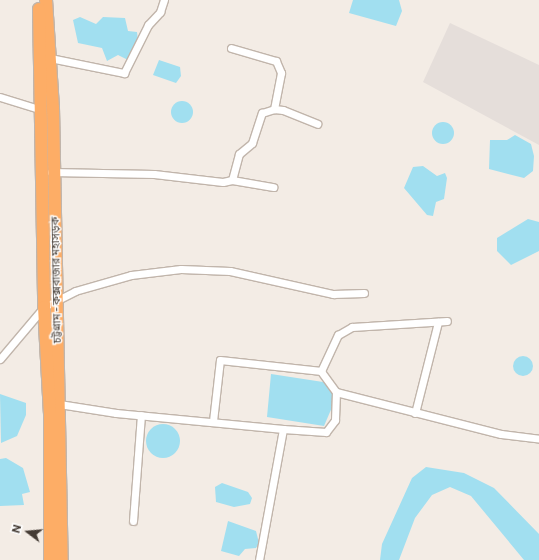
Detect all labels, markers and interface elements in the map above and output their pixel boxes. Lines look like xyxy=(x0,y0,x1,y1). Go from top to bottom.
street label: চট্টগ্রাম - কক্সবাজার মহাসড়ক xyxy=(48,217,64,343)
north arrow xyxy=(8,512,48,552)
text: N xyxy=(9,523,23,534)

